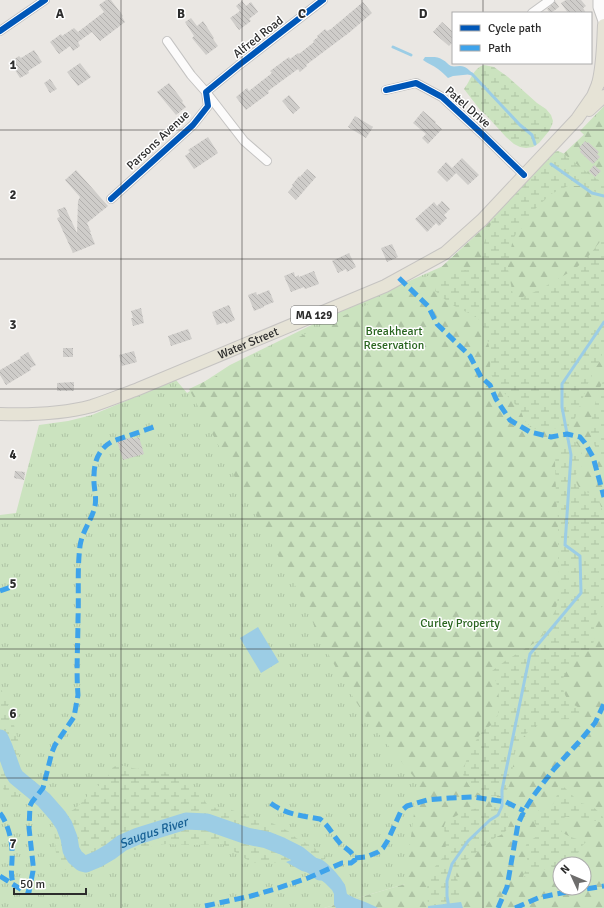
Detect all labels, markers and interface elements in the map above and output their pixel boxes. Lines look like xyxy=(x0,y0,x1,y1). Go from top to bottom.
text: A xyxy=(56,6,65,22)
text: B xyxy=(177,6,185,22)
text: C xyxy=(298,6,306,22)
text: D xyxy=(419,6,428,22)
legend xyxy=(452,12,592,64)
street label: Alfred Road xyxy=(230,13,286,62)
text: Cycle path xyxy=(488,21,541,36)
text: Path xyxy=(488,41,511,56)
text: 1 xyxy=(9,57,17,73)
street label: Patel Drive xyxy=(442,83,494,131)
street label: Parsons Avenue xyxy=(124,107,193,173)
text: 2 xyxy=(9,187,17,203)
road number: MA 129 xyxy=(291,306,337,324)
text: 3 xyxy=(9,317,17,333)
street label: Water Street xyxy=(216,324,281,363)
park label: Breakheart Reservation xyxy=(364,324,424,353)
text: 4 xyxy=(9,447,17,463)
text: 5 xyxy=(9,576,17,592)
park label: Curley Property xyxy=(420,616,500,631)
text: 6 xyxy=(9,706,17,722)
water label: Saugus River xyxy=(117,813,192,852)
text: 7 xyxy=(9,836,17,852)
north arrow xyxy=(552,856,592,896)
text: N xyxy=(558,862,573,877)
scale bar xyxy=(14,870,86,896)
text: 50 m xyxy=(20,877,45,892)

